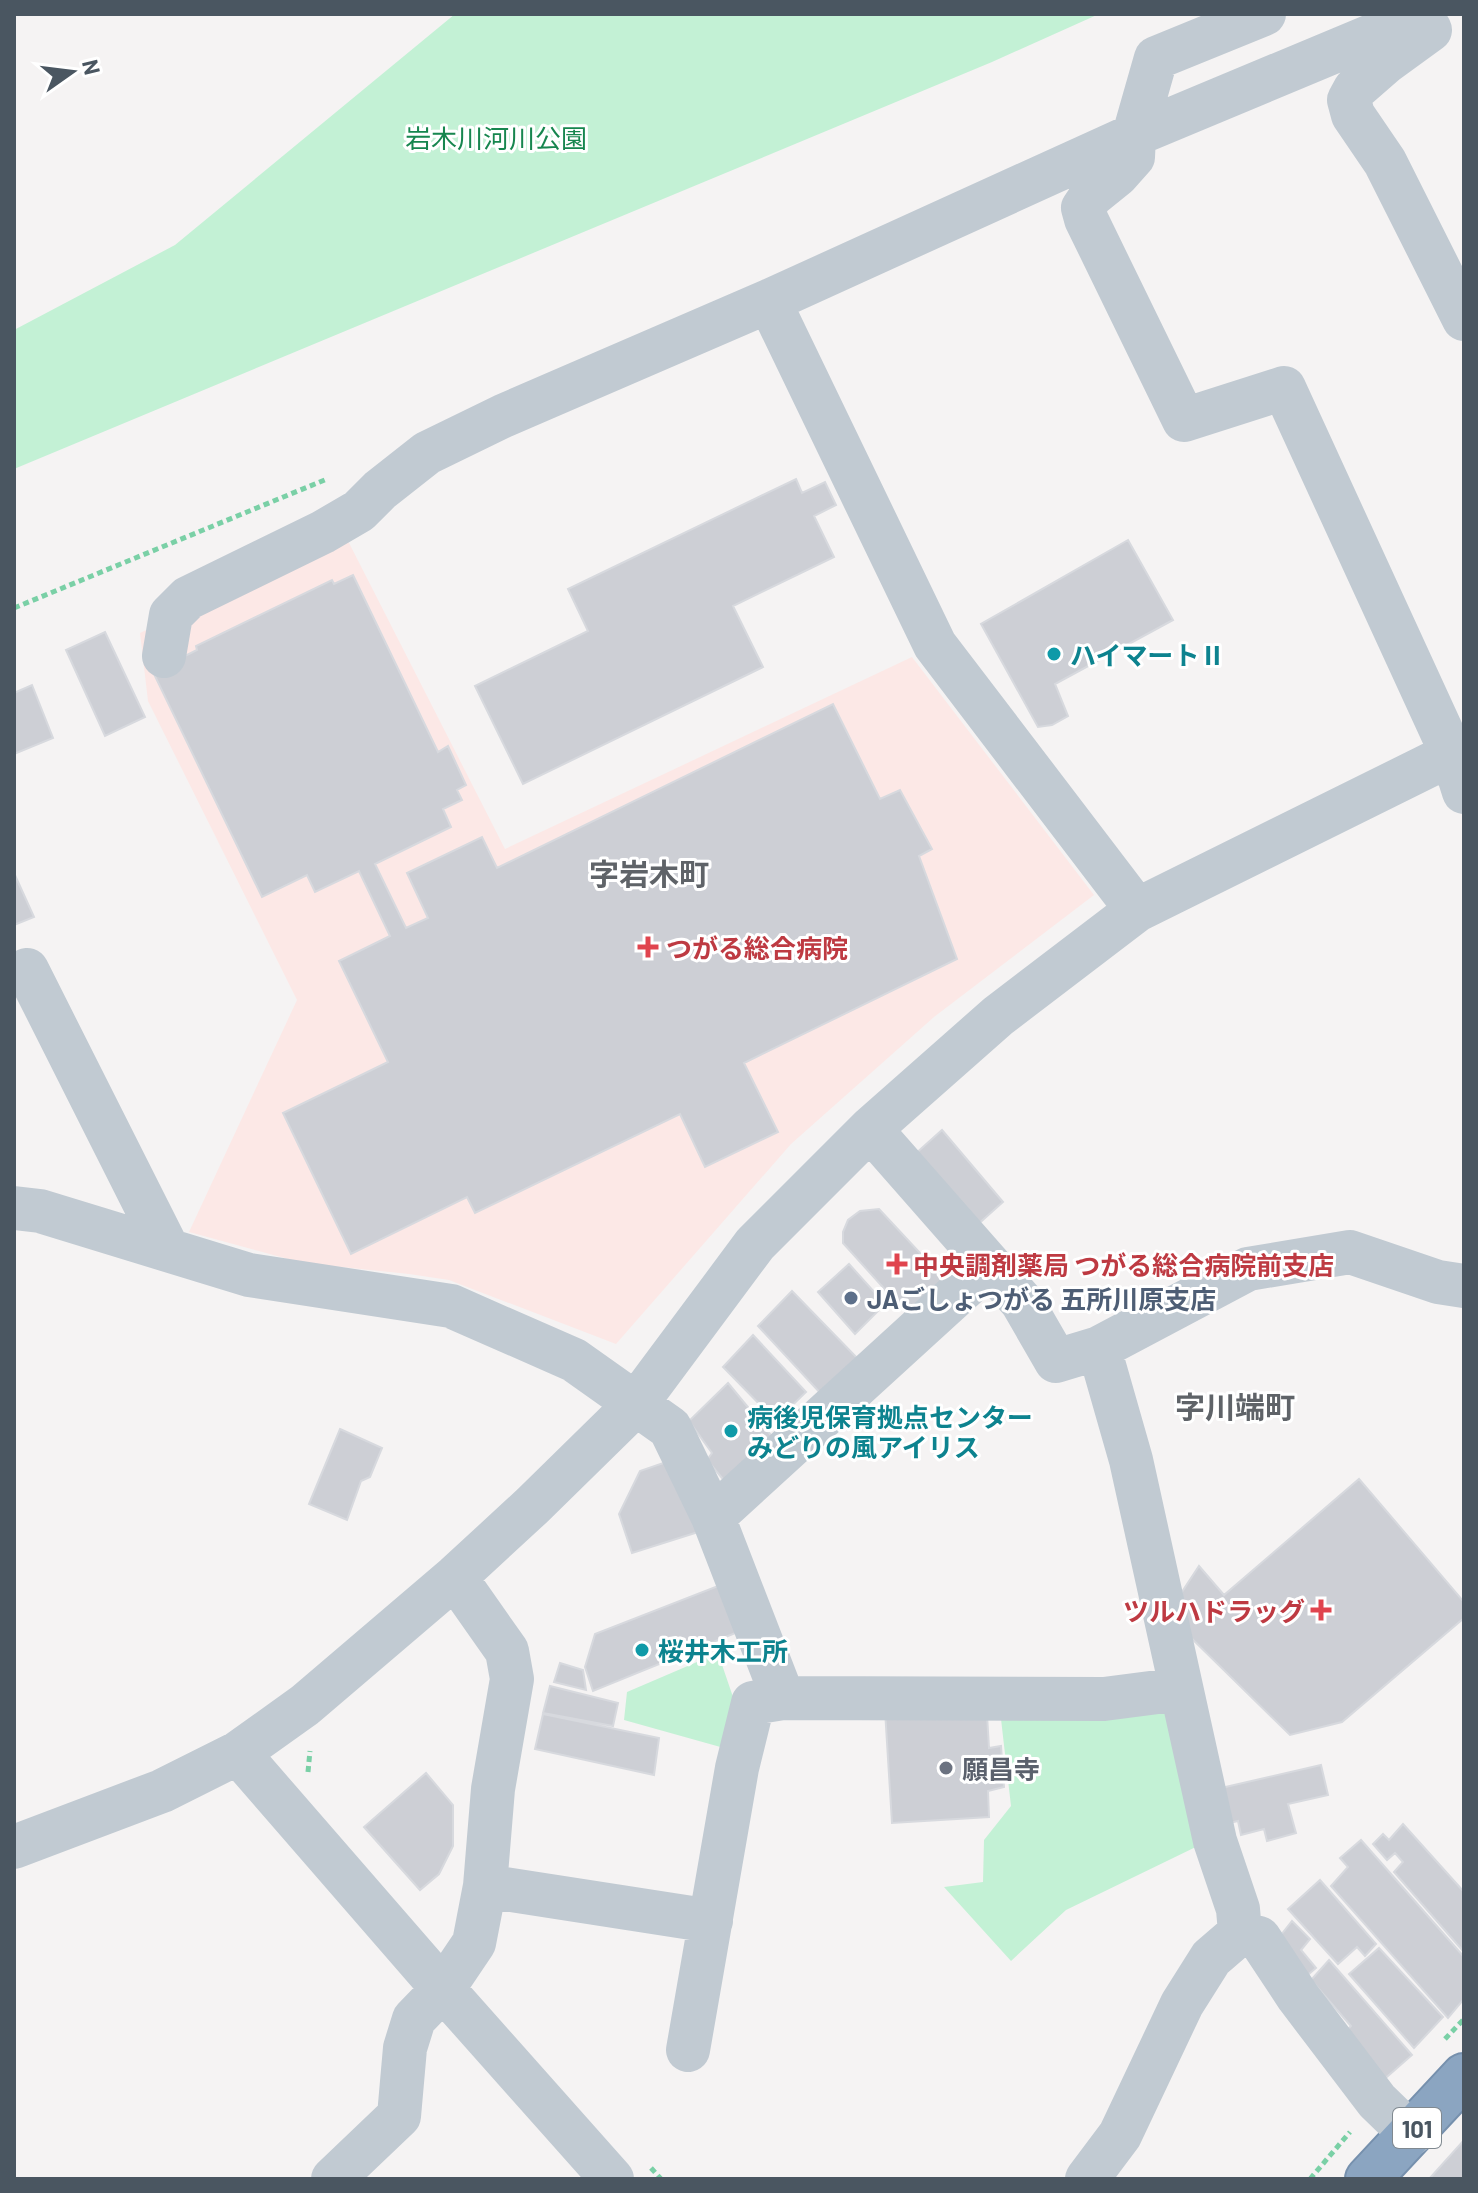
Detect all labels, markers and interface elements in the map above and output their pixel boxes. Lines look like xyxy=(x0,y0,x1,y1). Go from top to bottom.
north arrow xyxy=(32,32,112,112)
text: N xyxy=(78,57,107,77)
park label: 岩木川河川公園 xyxy=(405,122,587,153)
place label: ハイマートⅡ xyxy=(1070,639,1225,670)
marker: ハイマートⅡ xyxy=(1045,645,1063,663)
district label: 字岩木町 xyxy=(589,855,709,891)
place label: つがる総合病院 xyxy=(666,932,848,963)
marker: つがる総合病院 xyxy=(637,936,659,958)
place label: 中央調剤薬局 つがる総合病院前支店 xyxy=(913,1249,1334,1280)
marker: 中央調剤薬局 つがる総合病院前支店 xyxy=(888,1255,906,1273)
place label: JAごしょつがる 五所川原支店 xyxy=(867,1283,1216,1314)
marker: JAごしょつがる 五所川原支店 xyxy=(842,1289,860,1307)
district label: 字川端町 xyxy=(1175,1388,1295,1424)
place label: 病後児保育拠点センター みどりの風アイリス xyxy=(747,1401,1033,1462)
marker: 病後児保育拠点センター みどりの風アイリス xyxy=(722,1422,740,1440)
place label: ツルハドラッグ xyxy=(1123,1595,1305,1626)
marker: ツルハドラッグ xyxy=(1312,1601,1330,1619)
place label: 桜井木工所 xyxy=(658,1635,788,1666)
marker: 桜井木工所 xyxy=(633,1641,651,1659)
place label: 願昌寺 xyxy=(962,1753,1040,1784)
marker: 願昌寺 xyxy=(937,1759,955,1777)
road number: 101 xyxy=(1393,2108,1441,2148)

